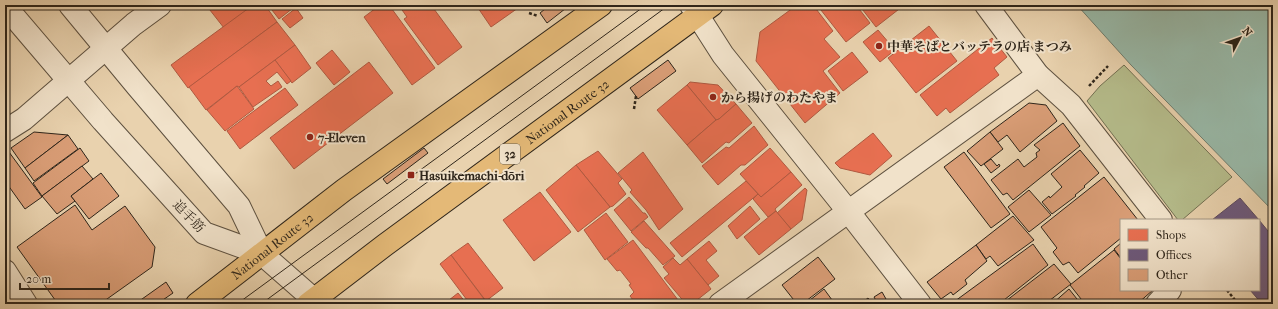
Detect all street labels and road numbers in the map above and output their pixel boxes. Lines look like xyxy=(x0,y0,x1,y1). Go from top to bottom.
street label: National Route 32 xyxy=(523,76,612,147)
road number: 32 xyxy=(500,144,520,164)
street label: 追手筋 xyxy=(170,197,208,235)
street label: National Route 32 xyxy=(228,209,316,282)

